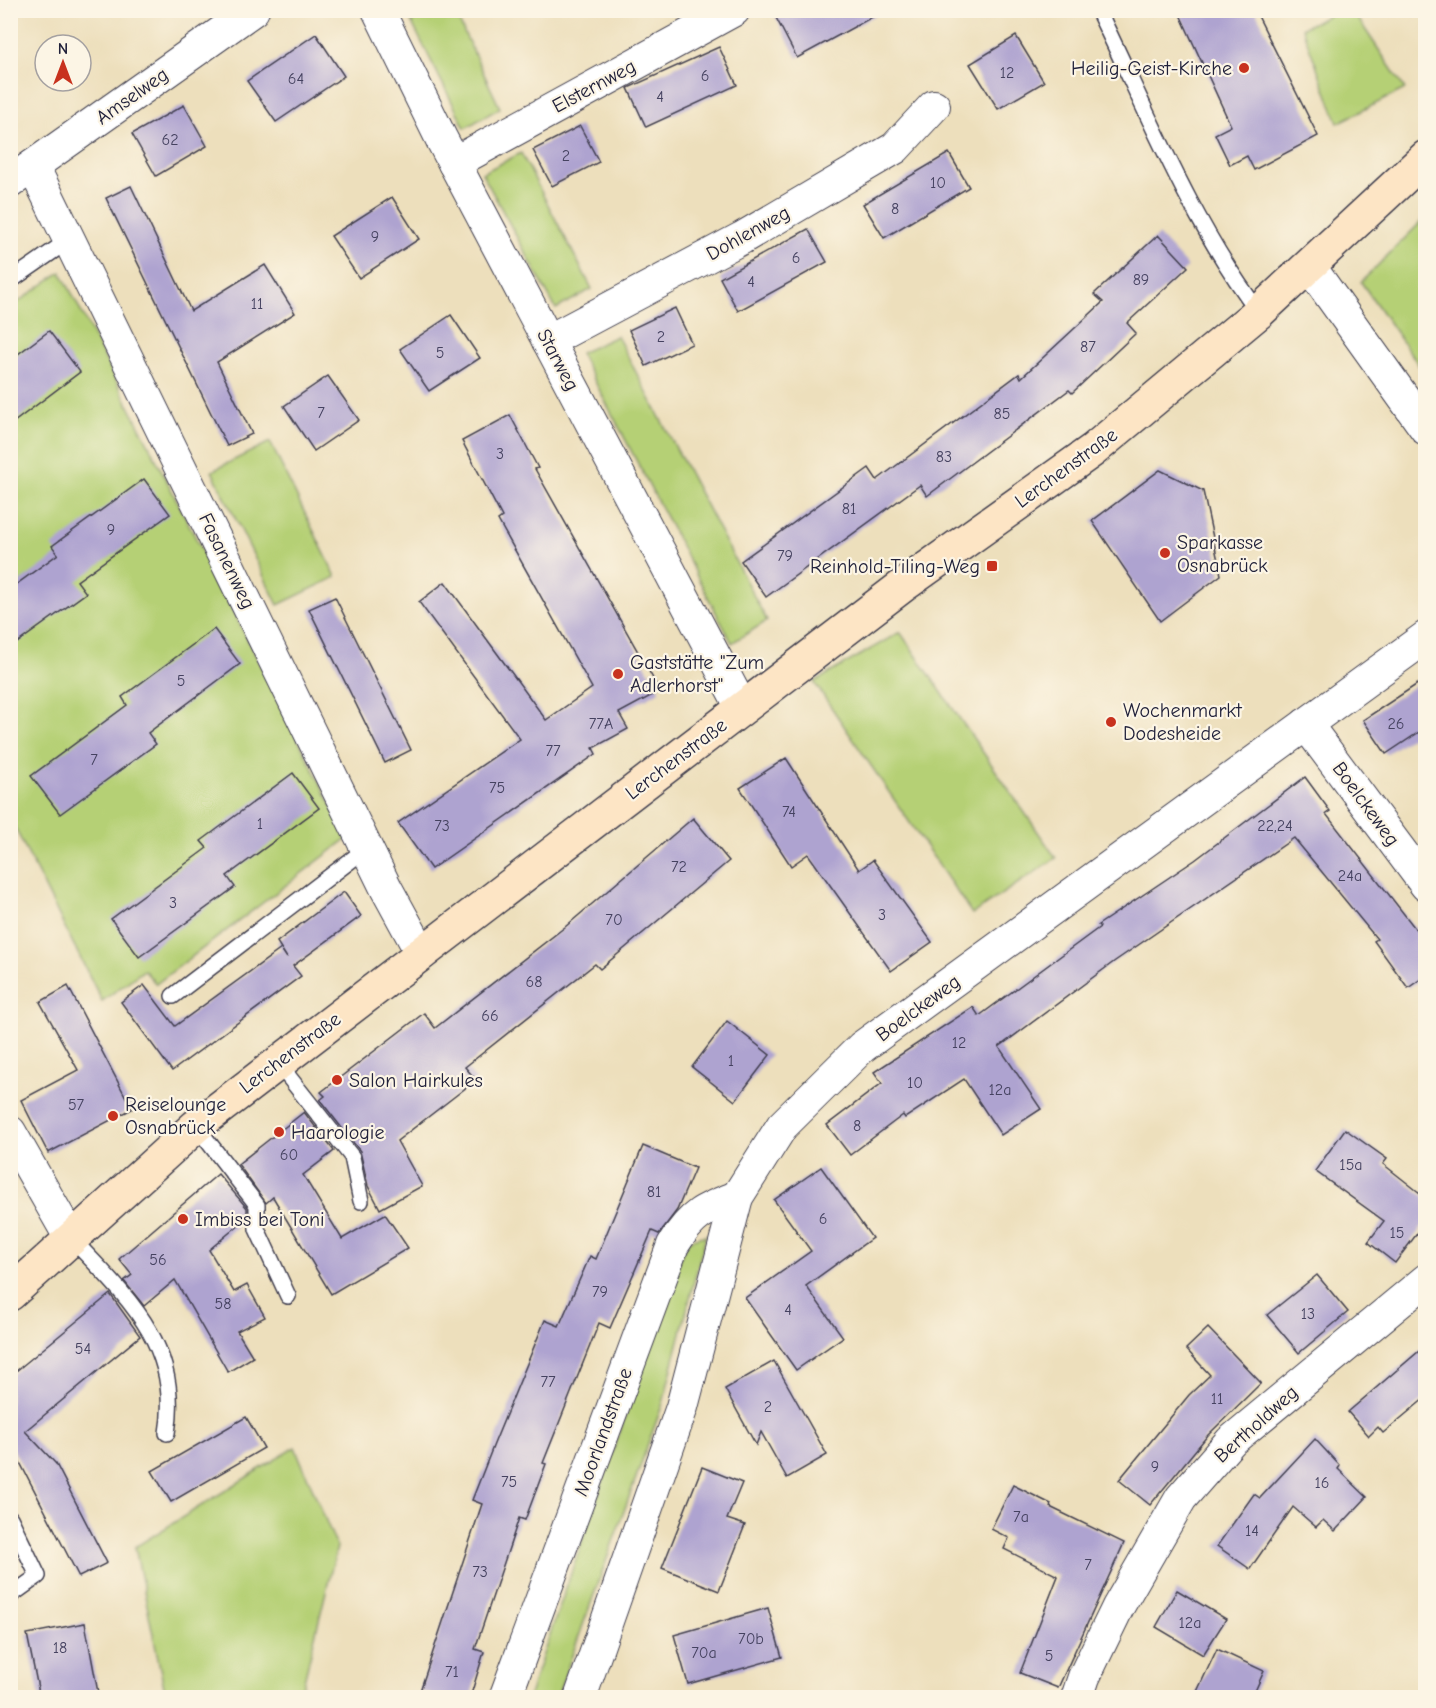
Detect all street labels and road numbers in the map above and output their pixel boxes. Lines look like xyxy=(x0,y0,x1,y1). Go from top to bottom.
street label: Elsternweg xyxy=(548,54,640,118)
street label: Amselweg xyxy=(91,63,173,129)
street label: Dohlenweg xyxy=(702,201,794,265)
street label: Starweg xyxy=(532,325,584,395)
street label: Lerchenstraße xyxy=(1010,423,1122,513)
street label: Fasanenweg xyxy=(194,509,260,613)
street label: Lerchenstraße xyxy=(621,713,731,805)
street label: Boelckeweg xyxy=(1328,757,1404,851)
street label: Boelckeweg xyxy=(871,970,965,1046)
street label: Lerchenstraße xyxy=(235,1007,345,1099)
street label: Moorlandstraße xyxy=(569,1365,637,1499)
street label: Bertholdweg xyxy=(1209,1380,1303,1468)

